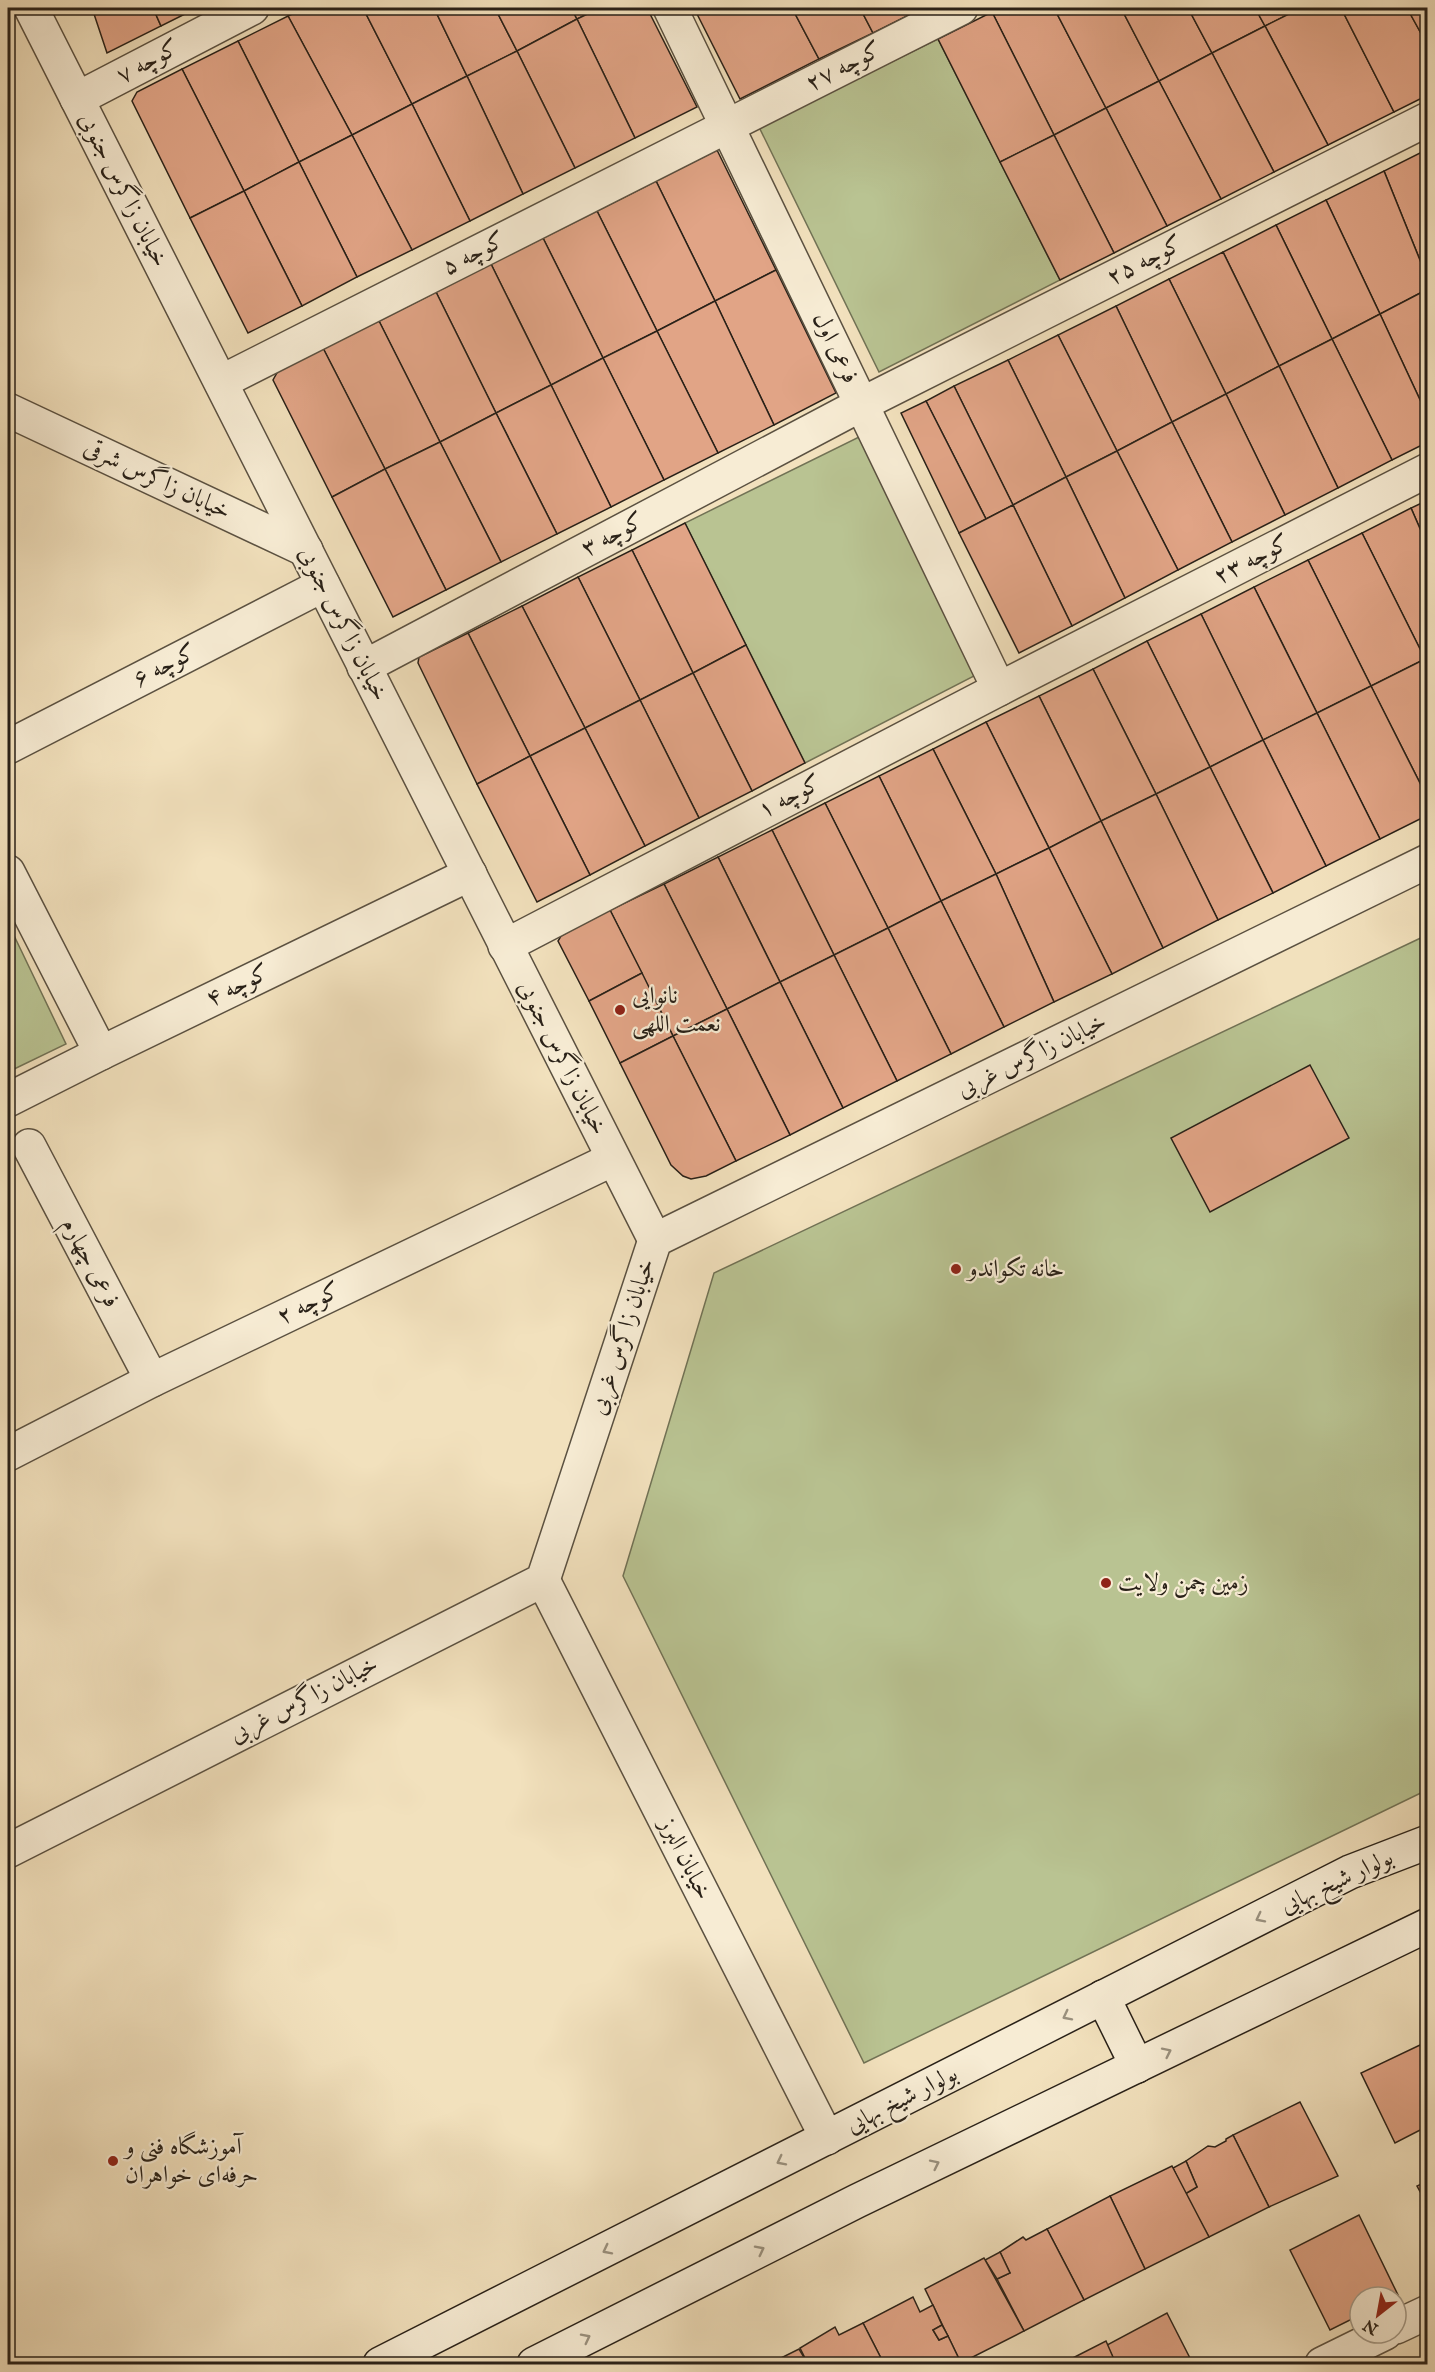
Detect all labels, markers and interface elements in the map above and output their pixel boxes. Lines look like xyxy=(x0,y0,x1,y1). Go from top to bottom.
street label: ۷ کوچه xyxy=(111,33,185,91)
street label: ۲۷ کوچه xyxy=(801,35,887,99)
street label: خیابان زاگرس جنوبی xyxy=(71,106,177,273)
street label: ۵ کوچه xyxy=(437,225,511,283)
street label: کوچه ۲۵ xyxy=(1102,229,1188,293)
street label: فرعی اول xyxy=(805,307,865,389)
street label: خیابان زاگرس شرقی xyxy=(78,431,236,528)
street label: کوچه ۳ xyxy=(576,506,650,564)
street label: کوچه ۲۳ xyxy=(1209,528,1295,592)
street label: خیابان زاگرس جنوبی xyxy=(291,540,397,707)
street label: کوچه ۶ xyxy=(128,637,202,695)
street label: کوچه ۱ xyxy=(753,768,827,826)
street label: کوچه ۴ xyxy=(201,957,275,1015)
street label: خیابان زاگرس جنوبی xyxy=(510,974,616,1141)
place label: نانوایی نعمت اللهی xyxy=(632,981,721,1040)
marker: نانوایی نعمت اللهی xyxy=(613,1003,627,1017)
street label: خیابان زاگرس غربی xyxy=(951,1005,1112,1106)
street label: فرعی چهارم xyxy=(50,1213,127,1315)
street label: خیابان زاگرس غربی xyxy=(581,1254,663,1419)
place label: خانه تکواندو xyxy=(965,1254,1064,1285)
marker: خانه تکواندو xyxy=(949,1262,963,1276)
street label: کوچه ۲ xyxy=(272,1275,346,1333)
place label: زمین چمن ولایت xyxy=(1118,1568,1249,1599)
marker: زمین چمن ولایت xyxy=(1099,1576,1113,1590)
street label: خیابان زاگرس غربی xyxy=(224,1647,384,1751)
street label: خیابان البرز xyxy=(650,1811,719,1905)
street label: بولوار شیخ بهایی xyxy=(1275,1842,1400,1925)
one-way arrow xyxy=(1255,1911,1266,1922)
one-way arrow xyxy=(1063,2009,1073,2020)
one-way arrow xyxy=(1161,2047,1172,2059)
street label: بولوار شیخ بهایی xyxy=(841,2059,965,2145)
place label: آموزشگاه فنی و حرفه‌ای خواهران xyxy=(122,2131,258,2191)
marker: آموزشگاه فنی و حرفه‌ای خواهران xyxy=(106,2154,120,2168)
one-way arrow xyxy=(776,2154,787,2166)
one-way arrow xyxy=(928,2160,939,2171)
one-way arrow xyxy=(602,2242,613,2254)
one-way arrow xyxy=(754,2246,765,2258)
north arrow xyxy=(1348,2285,1408,2345)
text: N xyxy=(1360,2314,1383,2339)
one-way arrow xyxy=(579,2334,590,2345)

